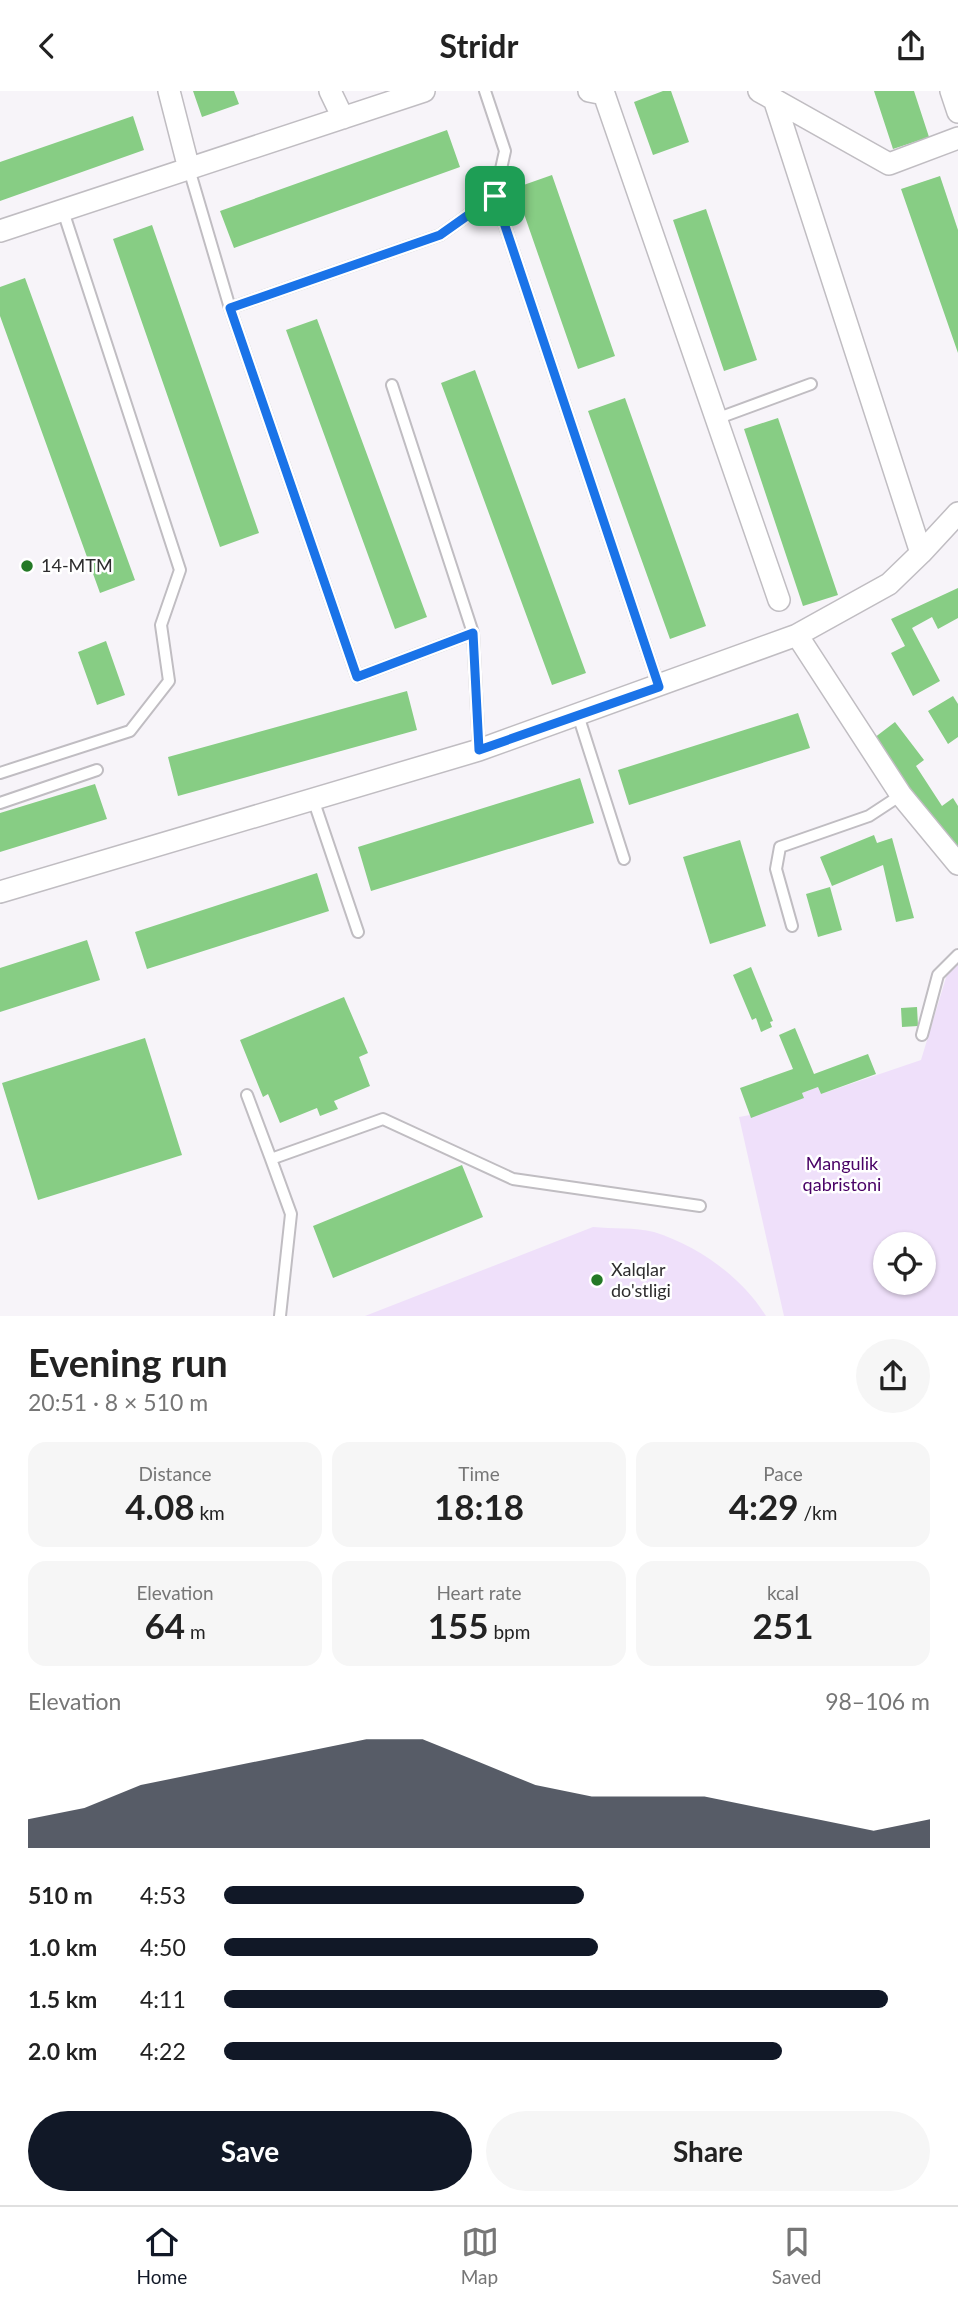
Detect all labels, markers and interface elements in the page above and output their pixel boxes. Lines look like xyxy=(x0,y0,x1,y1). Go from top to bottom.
text: Stridr xyxy=(440,26,518,65)
icon: back xyxy=(28,27,66,65)
icon: share xyxy=(892,27,930,65)
pin xyxy=(465,166,525,226)
icon: arrive xyxy=(476,177,514,215)
place label: 14-МТМ xyxy=(41,554,113,576)
marker: 14-МТМ xyxy=(19,558,35,574)
park label: Mangulik qabristoni xyxy=(803,1152,881,1195)
map controls xyxy=(873,1232,936,1295)
button: locate xyxy=(873,1232,936,1295)
place label: Xalqlar do'stligi xyxy=(611,1258,671,1301)
marker: Xalqlar do'stligi xyxy=(589,1272,605,1288)
text: Evening run xyxy=(28,1339,228,1385)
button: share xyxy=(856,1339,930,1413)
text: 20:51 · 8 × 510 m xyxy=(28,1388,208,1416)
text: Distance xyxy=(139,1462,211,1485)
text: Time xyxy=(458,1462,500,1485)
text: Pace xyxy=(763,1462,803,1485)
text: 4.08 xyxy=(125,1485,195,1527)
text: 18:18 xyxy=(434,1485,524,1527)
text: 4:29 xyxy=(729,1485,799,1527)
text: km xyxy=(195,1501,225,1524)
text: /km xyxy=(799,1501,837,1524)
text: Elevation xyxy=(136,1581,214,1604)
text: Heart rate xyxy=(436,1581,522,1604)
text: kcal xyxy=(767,1581,799,1604)
text: 64 xyxy=(144,1604,185,1646)
text: 155 xyxy=(428,1604,489,1646)
text: 251 xyxy=(753,1604,813,1646)
text: m xyxy=(185,1620,206,1643)
text: bpm xyxy=(489,1620,530,1643)
text: Elevation xyxy=(28,1687,121,1715)
text: 98–106 m xyxy=(825,1687,930,1715)
text: 510 m xyxy=(28,1881,93,1909)
text: 4:53 xyxy=(140,1881,186,1909)
text: 1.0 km xyxy=(28,1933,97,1961)
text: 4:50 xyxy=(140,1933,186,1961)
text: 1.5 km xyxy=(28,1985,97,2013)
text: 4:11 xyxy=(140,1985,186,2013)
text: 2.0 km xyxy=(28,2037,97,2065)
text: 4:22 xyxy=(140,2037,186,2065)
button: Save xyxy=(28,2111,472,2191)
button: Share xyxy=(486,2111,930,2191)
tab: Home xyxy=(137,2223,187,2288)
tab: Map xyxy=(461,2223,499,2288)
tab: Saved xyxy=(772,2223,821,2288)

